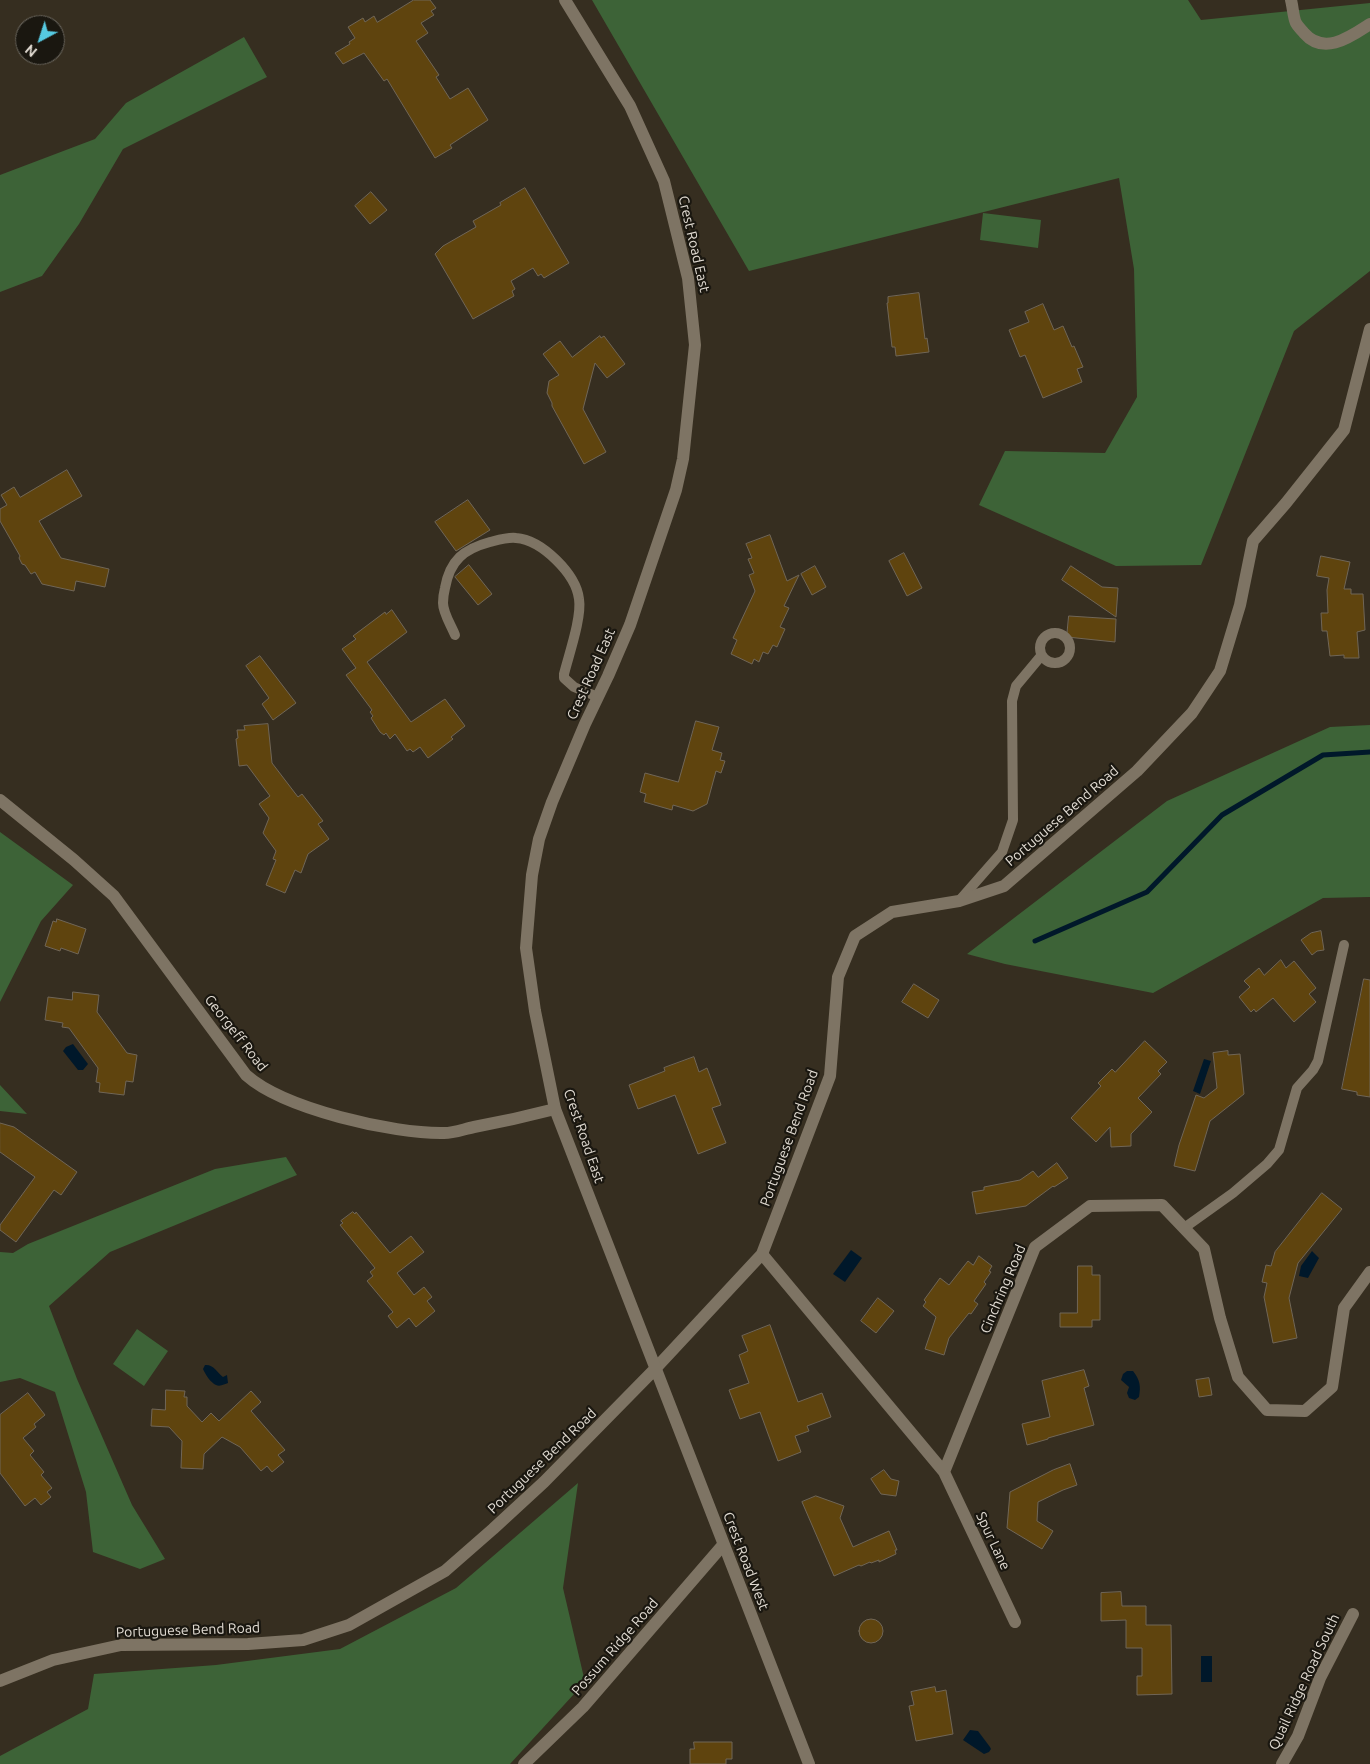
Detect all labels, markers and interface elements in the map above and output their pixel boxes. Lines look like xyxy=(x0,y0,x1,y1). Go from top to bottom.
north arrow xyxy=(15,15,65,65)
text: N xyxy=(22,41,40,60)
street label: Crest Road East xyxy=(675,194,713,294)
street label: Crest Road East xyxy=(563,626,619,722)
street label: Portuguese Bend Road xyxy=(1002,762,1122,870)
street label: Georgeff Road xyxy=(201,991,271,1075)
street label: Portuguese Bend Road xyxy=(756,1067,822,1209)
street label: Crest Road East xyxy=(560,1087,608,1185)
street label: Cinchring Road xyxy=(977,1242,1029,1336)
street label: Portuguese Bend Road xyxy=(484,1405,600,1517)
street label: Crest Road West xyxy=(720,1509,772,1613)
street label: Spur Lane xyxy=(972,1509,1014,1573)
street label: Possum Ridge Road xyxy=(568,1595,662,1699)
street label: Quail Ridge Road South xyxy=(1265,1611,1343,1753)
street label: Portuguese Bend Road xyxy=(116,1619,260,1641)

